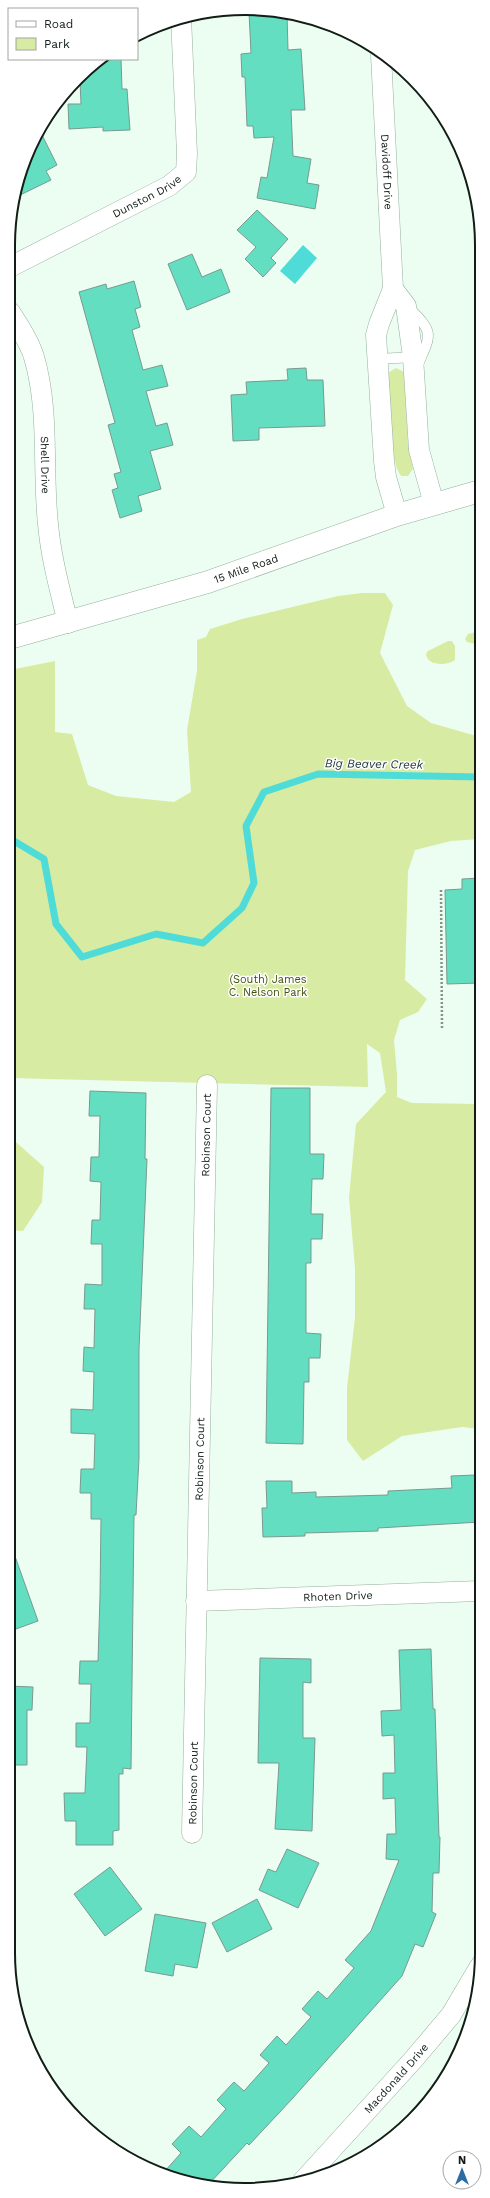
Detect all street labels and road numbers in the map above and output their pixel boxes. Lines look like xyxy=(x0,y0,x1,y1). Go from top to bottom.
street label: Davidoff Drive xyxy=(378,134,395,210)
street label: Dunston Drive xyxy=(110,173,184,221)
street label: Shell Drive xyxy=(38,436,52,494)
street label: 15 Mile Road xyxy=(212,552,280,586)
street label: Robinson Court xyxy=(199,1093,214,1177)
street label: Robinson Court xyxy=(193,1417,207,1501)
street label: Rhoten Drive xyxy=(303,1589,373,1604)
street label: Robinson Court xyxy=(186,1741,201,1825)
street label: Macdonald Drive xyxy=(362,2041,431,2116)

